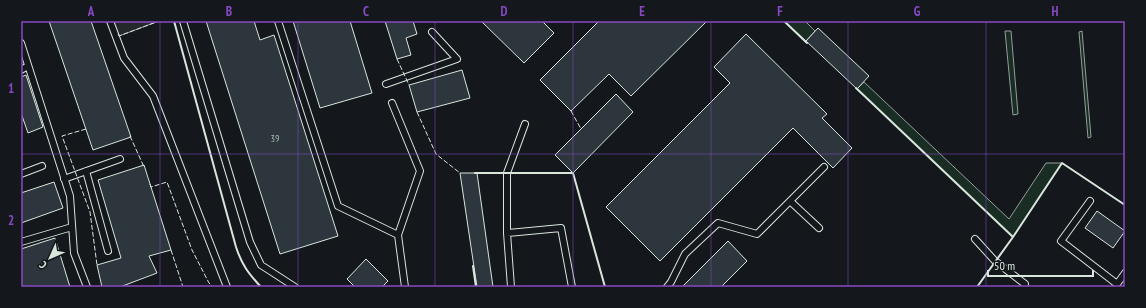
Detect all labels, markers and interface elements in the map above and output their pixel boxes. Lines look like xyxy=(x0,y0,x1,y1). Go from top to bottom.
text: A xyxy=(87,3,95,20)
text: B xyxy=(226,3,232,20)
text: C xyxy=(363,3,369,20)
text: D xyxy=(501,3,508,20)
text: E xyxy=(639,3,645,20)
text: F xyxy=(777,3,783,20)
text: G xyxy=(914,3,921,20)
text: H xyxy=(1052,3,1059,20)
text: 1 xyxy=(8,80,14,97)
house number: 39 xyxy=(271,132,280,145)
text: 2 xyxy=(8,212,14,229)
north arrow xyxy=(30,238,70,278)
scale bar xyxy=(988,252,1093,278)
text: С xyxy=(36,258,50,272)
text: 50 m xyxy=(994,258,1015,273)

